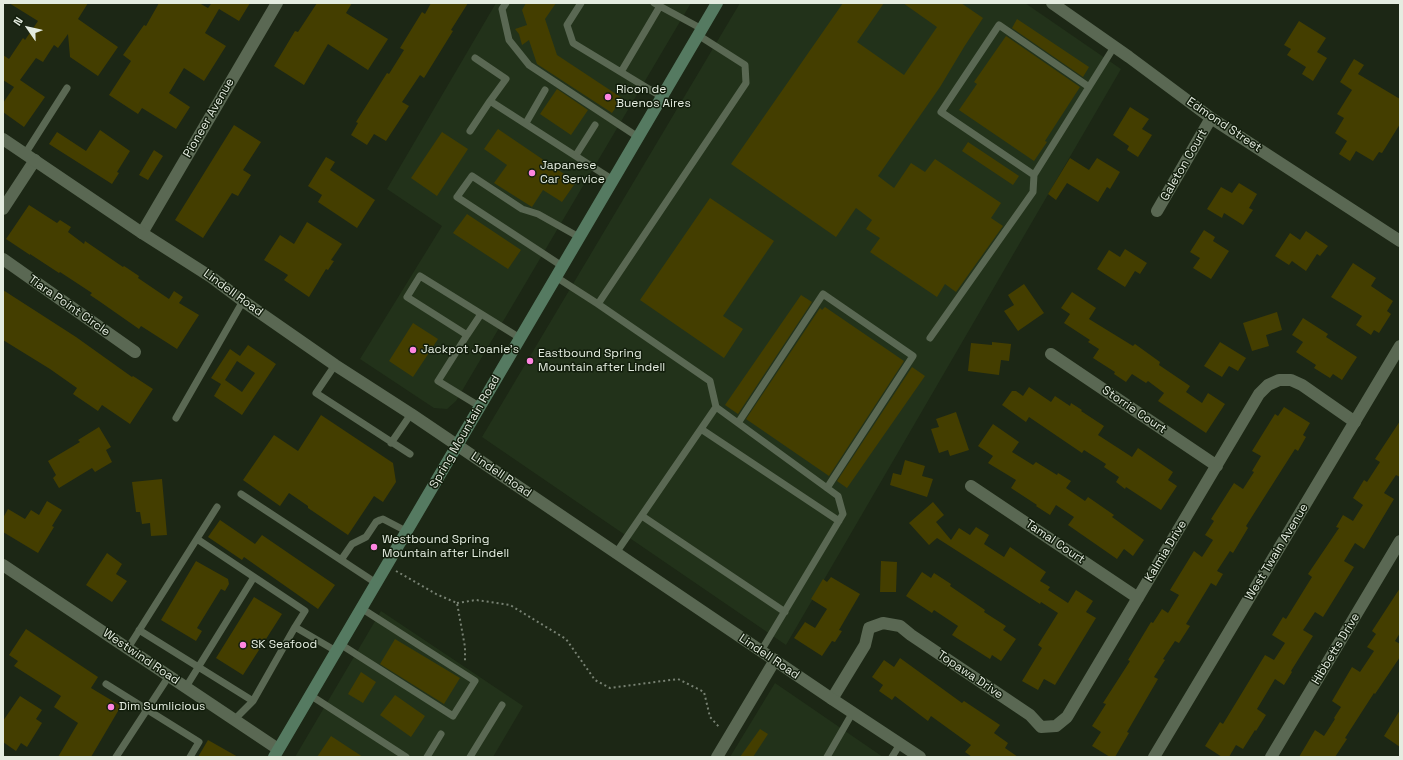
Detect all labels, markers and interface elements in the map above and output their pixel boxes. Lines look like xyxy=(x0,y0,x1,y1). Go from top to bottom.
north arrow xyxy=(8,8,48,48)
text: N xyxy=(10,14,26,28)
street label: Pioneer Avenue xyxy=(180,76,238,160)
place label: Ricon de Buenos Aires xyxy=(616,83,691,111)
marker: Ricon de Buenos Aires xyxy=(603,92,613,102)
street label: Edmond Street xyxy=(1184,95,1264,155)
street label: Galeton Court xyxy=(1158,127,1210,203)
place label: Japanese Car Service xyxy=(540,159,605,187)
marker: Japanese Car Service xyxy=(527,168,537,178)
street label: Lindell Road xyxy=(200,267,266,319)
street label: Tiara Point Circle xyxy=(25,272,113,340)
place label: Jackpot Joanie's xyxy=(421,343,519,357)
marker: Jackpot Joanie's xyxy=(408,345,418,355)
place label: Eastbound Spring Mountain after Lindell xyxy=(538,347,665,375)
marker: Eastbound Spring Mountain after Lindell xyxy=(525,356,535,366)
street label: Spring Mountain Road xyxy=(427,373,503,491)
street label: Storrie Court xyxy=(1099,383,1169,437)
street label: Lindell Road xyxy=(468,449,534,501)
street label: West Twain Avenue xyxy=(1242,501,1312,603)
street label: Tamal Court xyxy=(1023,517,1087,567)
street label: Kalmia Drive xyxy=(1142,518,1190,584)
place label: Westbound Spring Mountain after Lindell xyxy=(382,533,509,561)
marker: Westbound Spring Mountain after Lindell xyxy=(369,542,379,552)
street label: Hibbetts Drive xyxy=(1309,611,1363,687)
street label: Westwind Road xyxy=(100,626,182,688)
street label: Lindell Road xyxy=(736,631,802,683)
place label: SK Seafood xyxy=(251,638,317,652)
marker: SK Seafood xyxy=(238,640,248,650)
street label: Topawa Drive xyxy=(934,648,1006,702)
place label: Dim Sumlicious xyxy=(119,700,205,714)
marker: Dim Sumlicious xyxy=(106,702,116,712)

